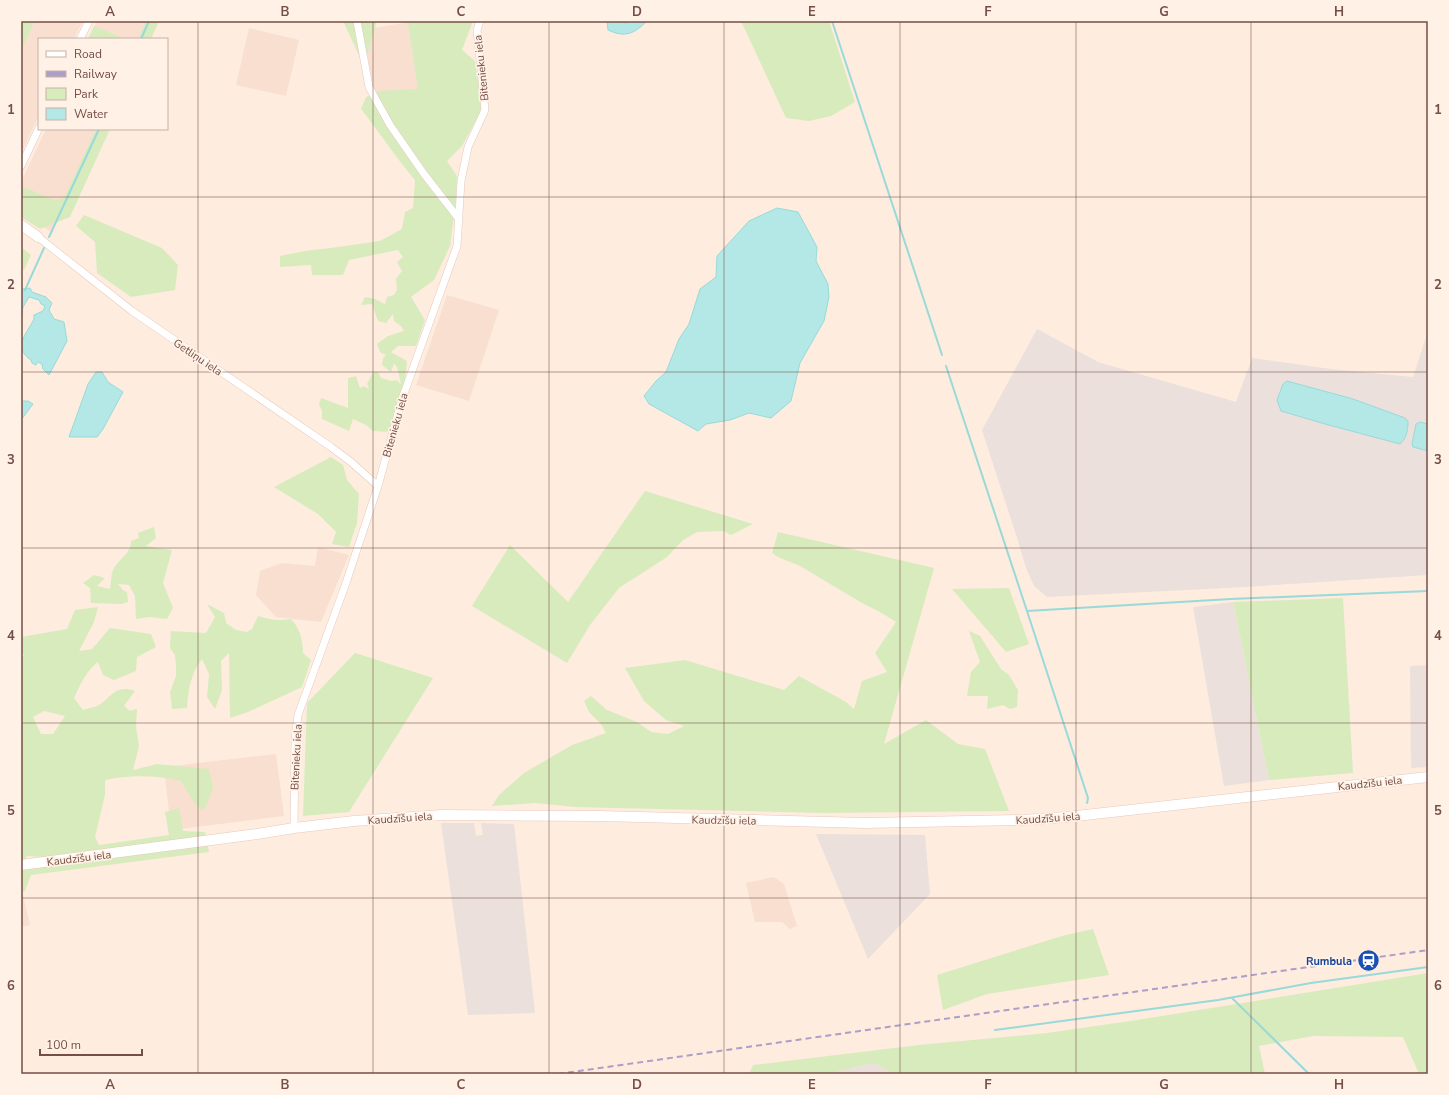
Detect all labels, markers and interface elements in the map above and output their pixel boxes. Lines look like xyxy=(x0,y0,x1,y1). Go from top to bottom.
text: A xyxy=(105,3,115,21)
text: B xyxy=(281,3,290,21)
text: C xyxy=(457,3,466,21)
text: D xyxy=(632,3,642,21)
text: E xyxy=(808,3,816,21)
text: F xyxy=(984,3,992,21)
text: G xyxy=(1159,3,1169,21)
text: H xyxy=(1334,3,1344,21)
street label: Bitenieku iela xyxy=(471,34,492,102)
legend xyxy=(38,38,168,130)
text: Road xyxy=(74,46,102,62)
text: Railway xyxy=(74,66,118,82)
text: Park xyxy=(74,86,99,102)
text: 1 xyxy=(7,101,15,119)
text: 1 xyxy=(1434,101,1442,119)
text: Water xyxy=(74,106,108,122)
text: 2 xyxy=(7,276,15,294)
text: 2 xyxy=(1434,276,1442,294)
street label: Getliņu iela xyxy=(170,335,225,379)
street label: Bitenieku iela xyxy=(379,391,412,459)
text: 3 xyxy=(7,451,15,469)
text: 3 xyxy=(1434,451,1442,469)
text: 4 xyxy=(7,627,15,645)
text: 4 xyxy=(1434,627,1442,645)
street label: Bitenieku iela xyxy=(287,723,306,791)
street label: Kaudzīšu iela xyxy=(1337,773,1403,794)
text: 5 xyxy=(7,802,15,820)
text: 5 xyxy=(1434,802,1442,820)
street label: Kaudzīšu iela xyxy=(367,809,433,828)
street label: Kaudzīšu iela xyxy=(1015,809,1081,828)
street label: Kaudzīšu iela xyxy=(692,812,757,829)
street label: Kaudzīšu iela xyxy=(46,847,112,870)
station icon: Rumbula xyxy=(1355,948,1381,974)
place label: Rumbula xyxy=(1306,954,1352,969)
text: 6 xyxy=(7,977,15,995)
text: 6 xyxy=(1434,977,1442,995)
scale bar xyxy=(40,1031,142,1057)
text: 100 m xyxy=(46,1037,81,1053)
text: A xyxy=(105,1076,115,1094)
text: B xyxy=(281,1076,290,1094)
text: C xyxy=(457,1076,466,1094)
text: D xyxy=(632,1076,642,1094)
text: E xyxy=(808,1076,816,1094)
text: F xyxy=(984,1076,992,1094)
text: G xyxy=(1159,1076,1169,1094)
text: H xyxy=(1334,1076,1344,1094)

